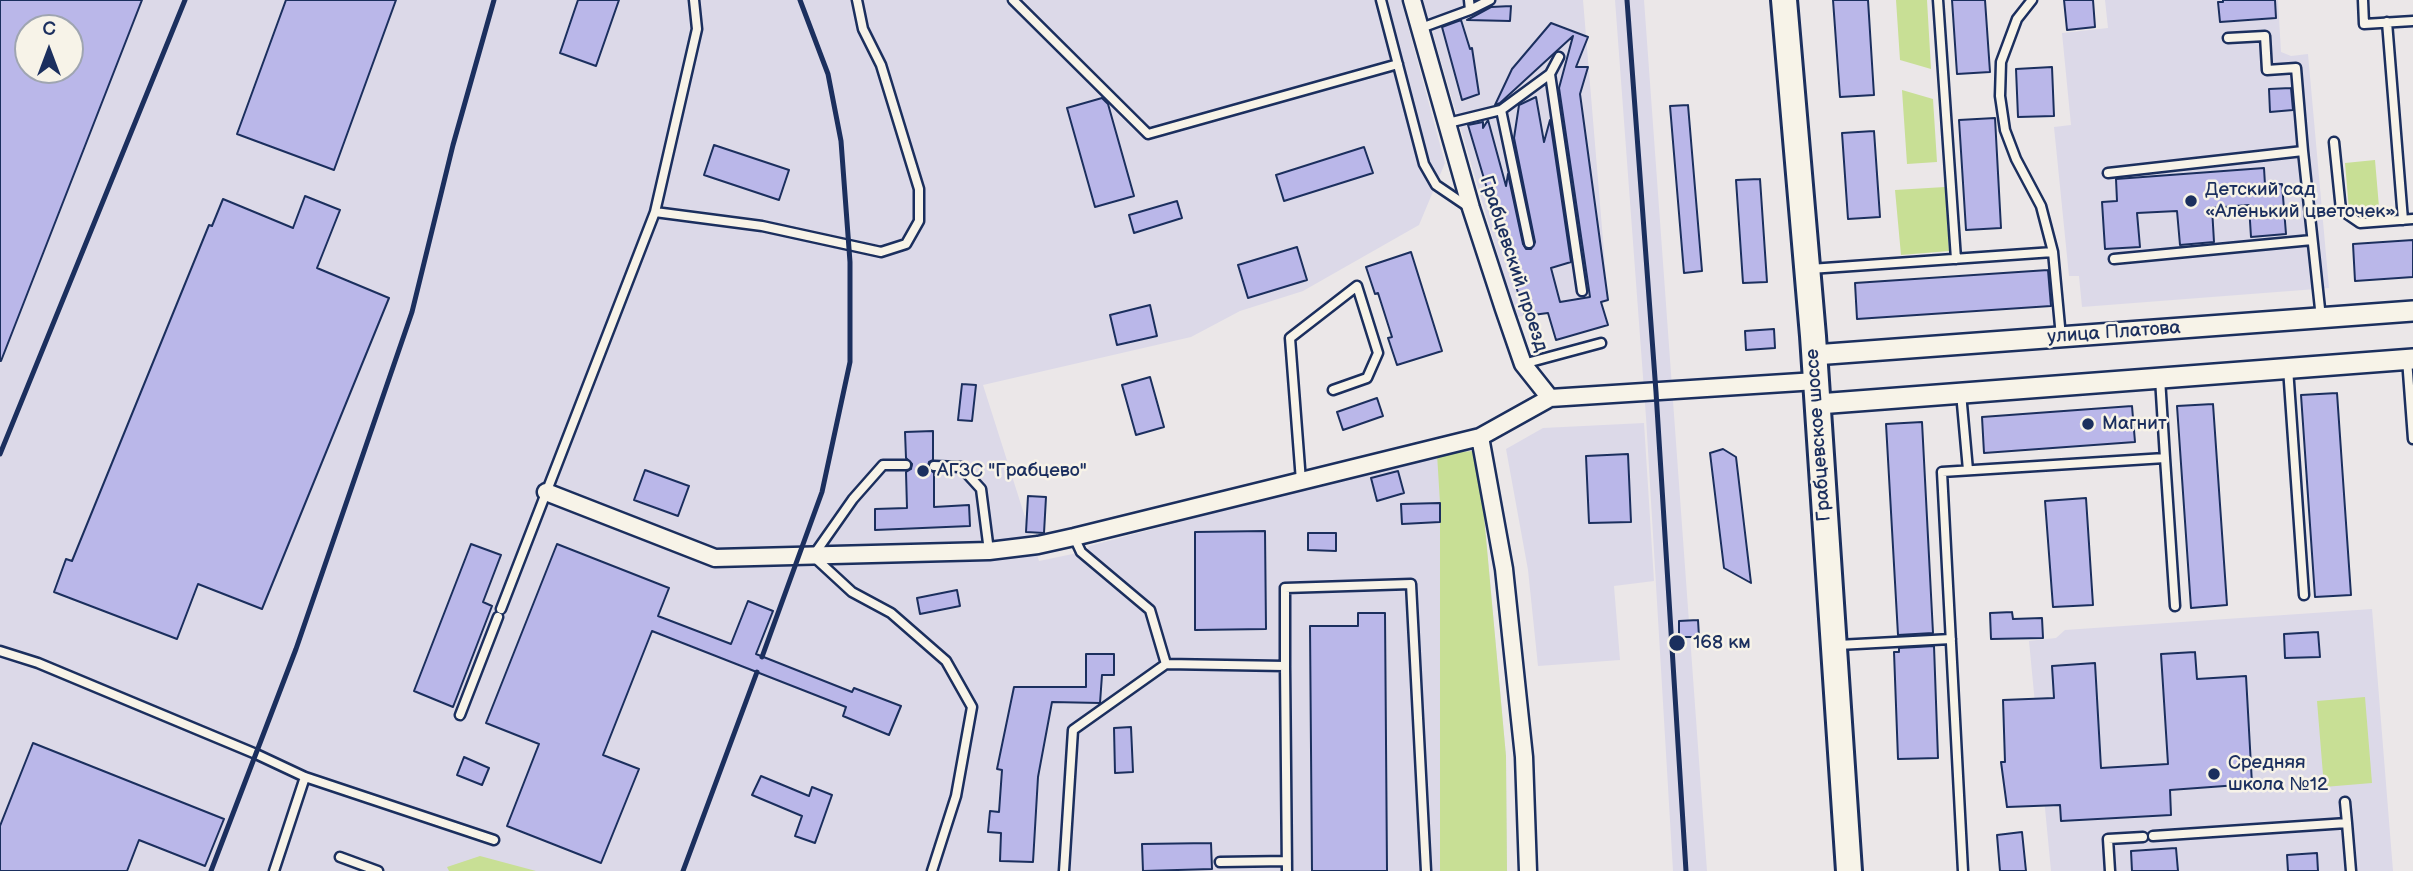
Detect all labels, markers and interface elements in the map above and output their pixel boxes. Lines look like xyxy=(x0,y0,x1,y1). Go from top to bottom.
north arrow xyxy=(14,14,84,84)
text: С xyxy=(42,18,56,41)
street label: Грабцевский проезд xyxy=(1474,173,1552,355)
place label: Детский сад «Аленький цветочек» xyxy=(2205,179,2396,223)
marker: Детский сад «Аленький цветочек» xyxy=(2183,193,2199,209)
street label: улица Платова xyxy=(2047,317,2181,349)
street label: Грабцевское шоссе xyxy=(1802,348,1836,522)
place label: Магнит xyxy=(2102,413,2167,435)
marker: Магнит xyxy=(2080,416,2096,432)
place label: АГЗС "Грабцево" xyxy=(937,460,1087,482)
marker: АГЗС "Грабцево" xyxy=(915,463,931,479)
place label: 168 км xyxy=(1693,632,1751,654)
marker: 168 км xyxy=(1667,633,1687,653)
place label: Средняя школа №12 xyxy=(2228,752,2328,796)
marker: Средняя школа №12 xyxy=(2206,766,2222,782)

